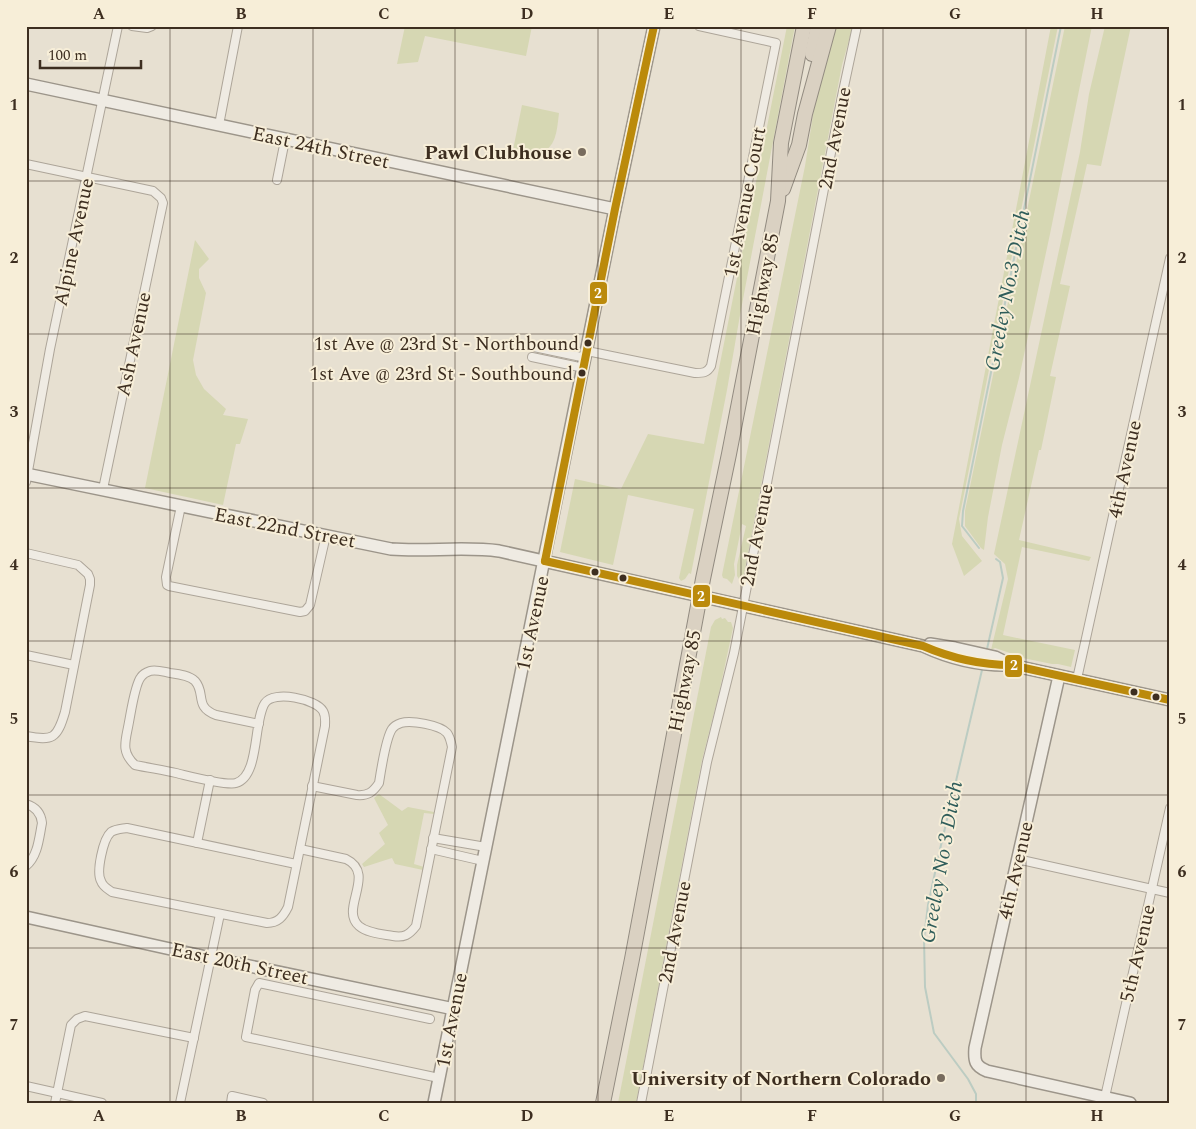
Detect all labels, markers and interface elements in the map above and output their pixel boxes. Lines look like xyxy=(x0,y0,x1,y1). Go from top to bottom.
text: A xyxy=(93,2,106,26)
text: B xyxy=(235,2,247,26)
text: C xyxy=(378,2,390,26)
text: D xyxy=(521,2,534,26)
text: E xyxy=(664,2,674,26)
text: F xyxy=(807,2,817,26)
text: G xyxy=(949,2,961,26)
text: H xyxy=(1090,2,1104,26)
scale bar xyxy=(40,38,141,70)
text: 100 m xyxy=(48,44,87,67)
street label: 2nd Avenue xyxy=(810,84,860,192)
text: 1 xyxy=(10,93,18,117)
text: 1 xyxy=(1178,93,1186,117)
street label: East 24th Street xyxy=(249,119,392,177)
street label: 1st Avenue Court xyxy=(716,124,774,280)
place label: Pawl Clubhouse xyxy=(424,138,572,168)
marker: Pawl Clubhouse xyxy=(576,146,588,158)
street label: Alpine Avenue xyxy=(46,175,102,309)
water label: Greeley No.3 Ditch xyxy=(977,207,1039,374)
street label: Highway 85 xyxy=(738,230,788,338)
text: 2 xyxy=(10,246,19,270)
text: 2 xyxy=(1178,246,1187,270)
line badge: 2 xyxy=(589,281,608,305)
text: 2 xyxy=(594,283,602,304)
street label: Ash Avenue xyxy=(108,289,160,399)
place label: 1st Ave @ 23rd St - Northbound xyxy=(314,330,579,359)
marker: 1st Ave @ 23rd St - Northbound xyxy=(583,338,593,348)
place label: 1st Ave @ 23rd St - Southbound xyxy=(309,360,573,389)
marker: 1st Ave @ 23rd St - Southbound xyxy=(577,368,587,378)
text: 3 xyxy=(10,400,19,424)
text: 3 xyxy=(1178,400,1187,424)
street label: 4th Avenue xyxy=(1100,417,1150,521)
street label: 2nd Avenue xyxy=(732,481,782,589)
street label: East 22nd Street xyxy=(211,500,358,556)
text: 4 xyxy=(10,553,19,577)
text: 4 xyxy=(1178,553,1187,577)
unlabelled marker xyxy=(590,567,600,577)
street label: 1st Avenue xyxy=(508,573,558,674)
unlabelled marker xyxy=(618,573,628,583)
line badge: 2 xyxy=(692,584,711,608)
text: 2 xyxy=(697,586,705,607)
street label: Highway 85 xyxy=(660,627,710,735)
line badge: 2 xyxy=(1004,654,1023,678)
text: 2 xyxy=(1010,655,1018,676)
unlabelled marker xyxy=(1129,687,1139,697)
unlabelled marker xyxy=(1151,692,1161,702)
text: 5 xyxy=(10,707,18,731)
text: 5 xyxy=(1178,707,1186,731)
water label: Greeley No 3 Ditch xyxy=(912,778,972,946)
street label: 4th Avenue xyxy=(990,818,1042,922)
text: 6 xyxy=(10,860,19,884)
text: 6 xyxy=(1178,860,1187,884)
street label: 2nd Avenue xyxy=(650,878,700,986)
street label: 5th Avenue xyxy=(1112,901,1164,1005)
street label: East 20th Street xyxy=(168,935,311,993)
street label: 1st Avenue xyxy=(428,970,476,1070)
text: 7 xyxy=(10,1013,19,1037)
text: 7 xyxy=(1178,1013,1187,1037)
place label: University of Northern Colorado xyxy=(631,1064,931,1094)
marker: University of Northern Colorado xyxy=(935,1072,947,1084)
text: A xyxy=(93,1104,106,1128)
text: B xyxy=(235,1104,247,1128)
text: C xyxy=(378,1104,390,1128)
text: D xyxy=(521,1104,534,1128)
text: E xyxy=(664,1104,674,1128)
text: F xyxy=(807,1104,817,1128)
text: G xyxy=(949,1104,961,1128)
text: H xyxy=(1090,1104,1104,1128)

